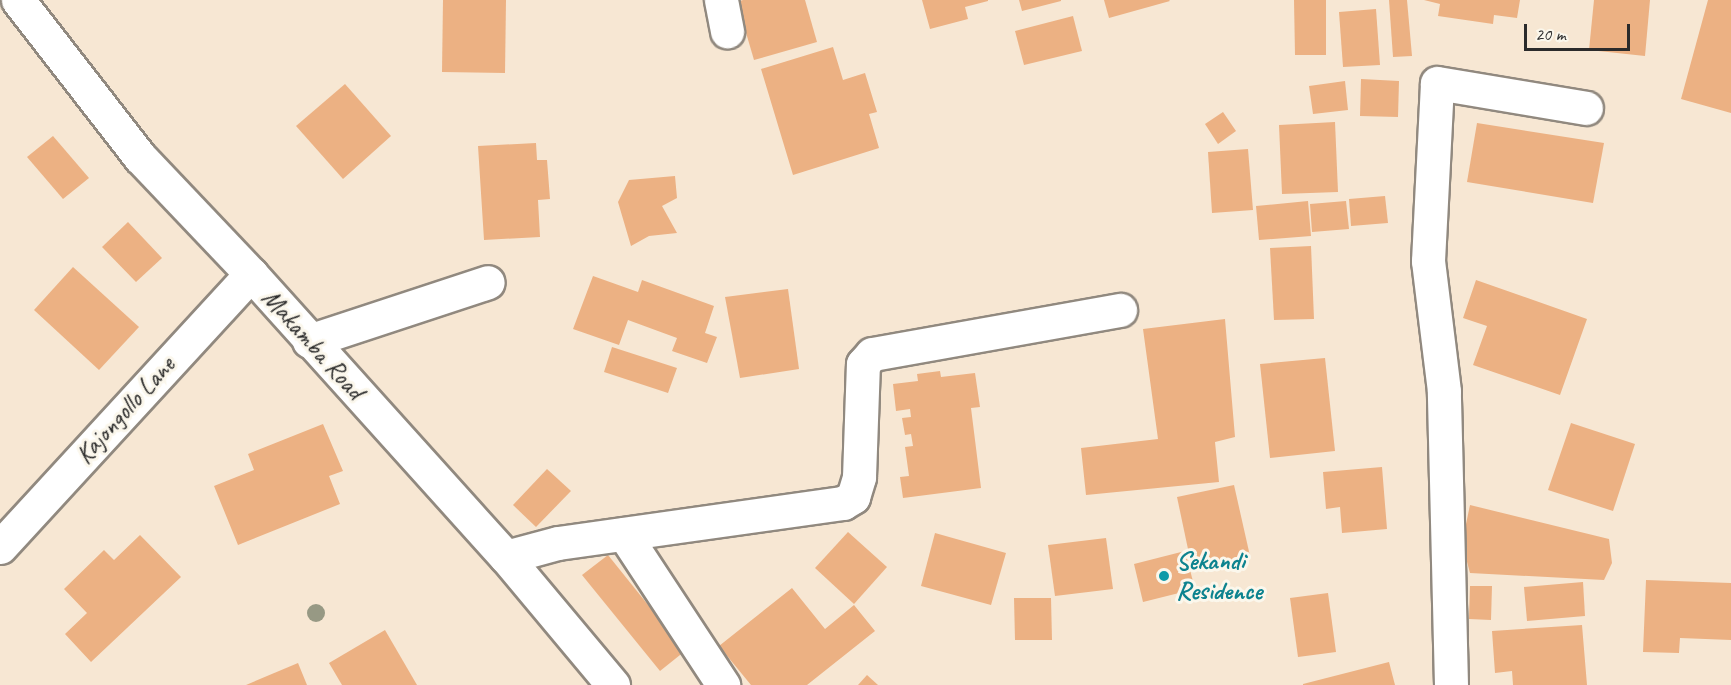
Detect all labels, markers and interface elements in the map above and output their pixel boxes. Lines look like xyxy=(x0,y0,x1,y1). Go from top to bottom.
scale bar xyxy=(1527,12,1634,50)
text: 20 m xyxy=(1535,23,1566,45)
street label: Makamba Road xyxy=(255,282,371,406)
street label: Kajongollo Lane xyxy=(68,350,182,470)
place label: Sekandi Residence xyxy=(1176,545,1262,606)
marker: Sekandi Residence xyxy=(1157,569,1171,583)

